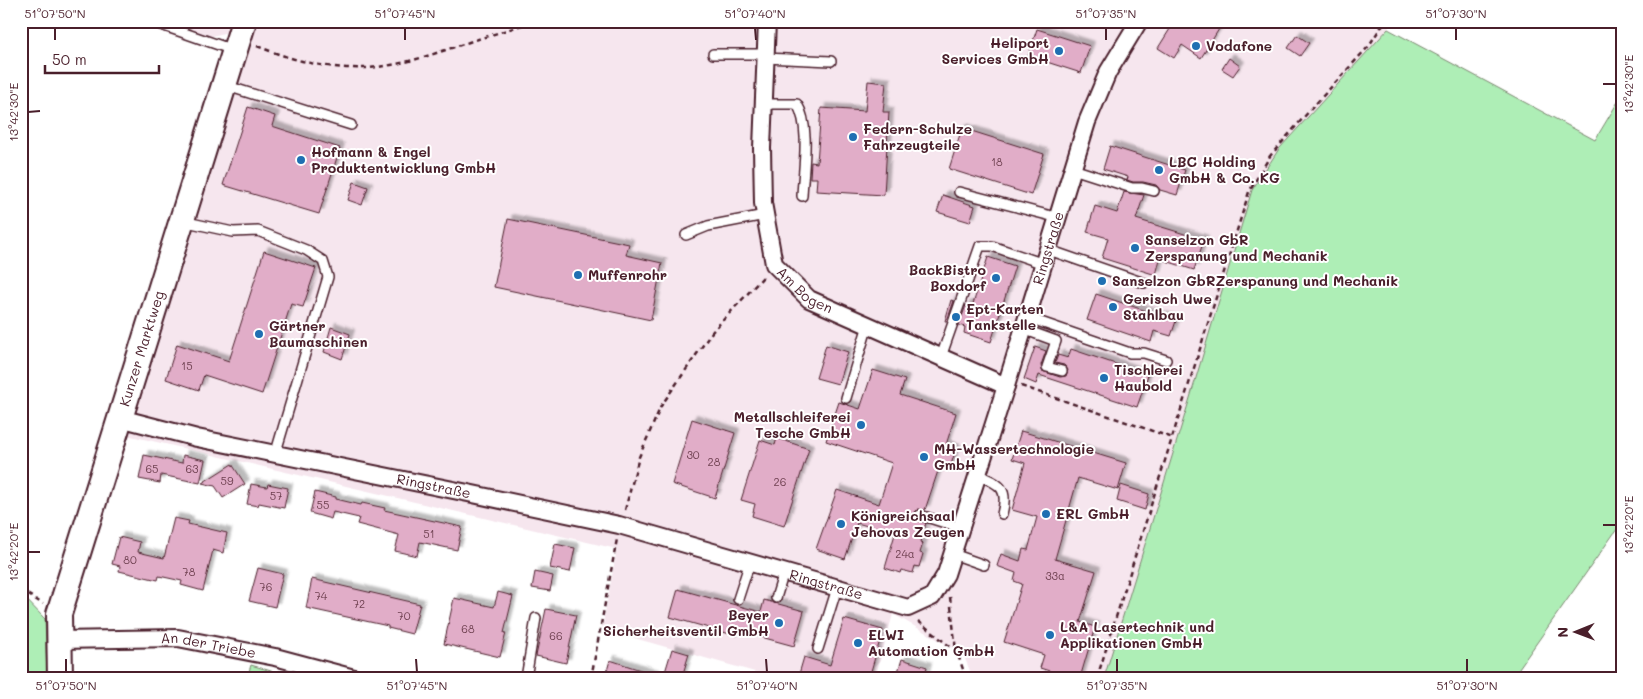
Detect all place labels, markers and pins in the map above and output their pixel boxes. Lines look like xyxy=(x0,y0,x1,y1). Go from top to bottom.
place label: Heliport Services GmbH xyxy=(941,33,1049,68)
place label: Vodafone xyxy=(1206,36,1272,55)
marker: Vodafone xyxy=(1190,40,1202,52)
marker: Heliport Services GmbH xyxy=(1053,45,1065,57)
place label: Federn-Schulze Fahrzeugteile xyxy=(863,119,972,154)
marker: Federn-Schulze Fahrzeugteile xyxy=(847,131,859,143)
place label: Hofmann & Engel Produktentwicklung GmbH xyxy=(311,142,496,177)
place label: LBC Holding GmbH & Co. KG xyxy=(1169,152,1280,187)
marker: Hofmann & Engel Produktentwicklung GmbH xyxy=(295,154,307,166)
marker: LBC Holding GmbH & Co. KG xyxy=(1153,164,1165,176)
place label: Sanselzon GbR Zerspanung und Mechanik xyxy=(1145,230,1328,265)
marker: Sanselzon GbR Zerspanung und Mechanik xyxy=(1129,242,1141,254)
place label: BackBistro Boxdorf xyxy=(909,260,987,295)
place label: Muffenrohr xyxy=(588,265,667,284)
marker: Muffenrohr xyxy=(572,269,584,281)
place label: Sanselzon GbRZerspanung und Mechanik xyxy=(1112,271,1398,290)
marker: BackBistro Boxdorf xyxy=(990,272,1002,284)
marker: Sanselzon GbRZerspanung und Mechanik xyxy=(1096,275,1108,287)
place label: Gerisch Uwe Stahlbau xyxy=(1123,289,1212,324)
place label: Ept-Karten Tankstelle xyxy=(966,299,1044,334)
marker: Gerisch Uwe Stahlbau xyxy=(1107,301,1119,313)
marker: Ept-Karten Tankstelle xyxy=(950,311,962,323)
place label: Gärtner Baumaschinen xyxy=(269,316,367,351)
marker: Gärtner Baumaschinen xyxy=(253,328,265,340)
place label: Tischlerei Haubold xyxy=(1114,360,1183,395)
marker: Tischlerei Haubold xyxy=(1098,372,1110,384)
place label: Metallschleiferei Tesche GmbH xyxy=(734,407,851,442)
marker: Metallschleiferei Tesche GmbH xyxy=(855,419,867,431)
place label: MH-Wassertechnologie GmbH xyxy=(934,439,1094,474)
marker: MH-Wassertechnologie GmbH xyxy=(918,451,930,463)
place label: ERL GmbH xyxy=(1056,504,1130,523)
place label: Königreichsaal Jehovas Zeugen xyxy=(851,506,965,541)
marker: ERL GmbH xyxy=(1040,508,1052,520)
marker: Königreichsaal Jehovas Zeugen xyxy=(835,518,847,530)
place label: Beyer Sicherheitsventil GmbH xyxy=(603,605,769,640)
marker: Beyer Sicherheitsventil GmbH xyxy=(773,617,785,629)
place label: L&A Lasertechnik und Applikationen GmbH xyxy=(1060,617,1214,652)
place label: ELWI Automation GmbH xyxy=(868,625,995,660)
marker: L&A Lasertechnik und Applikationen GmbH xyxy=(1044,629,1056,641)
marker: ELWI Automation GmbH xyxy=(852,637,864,649)

